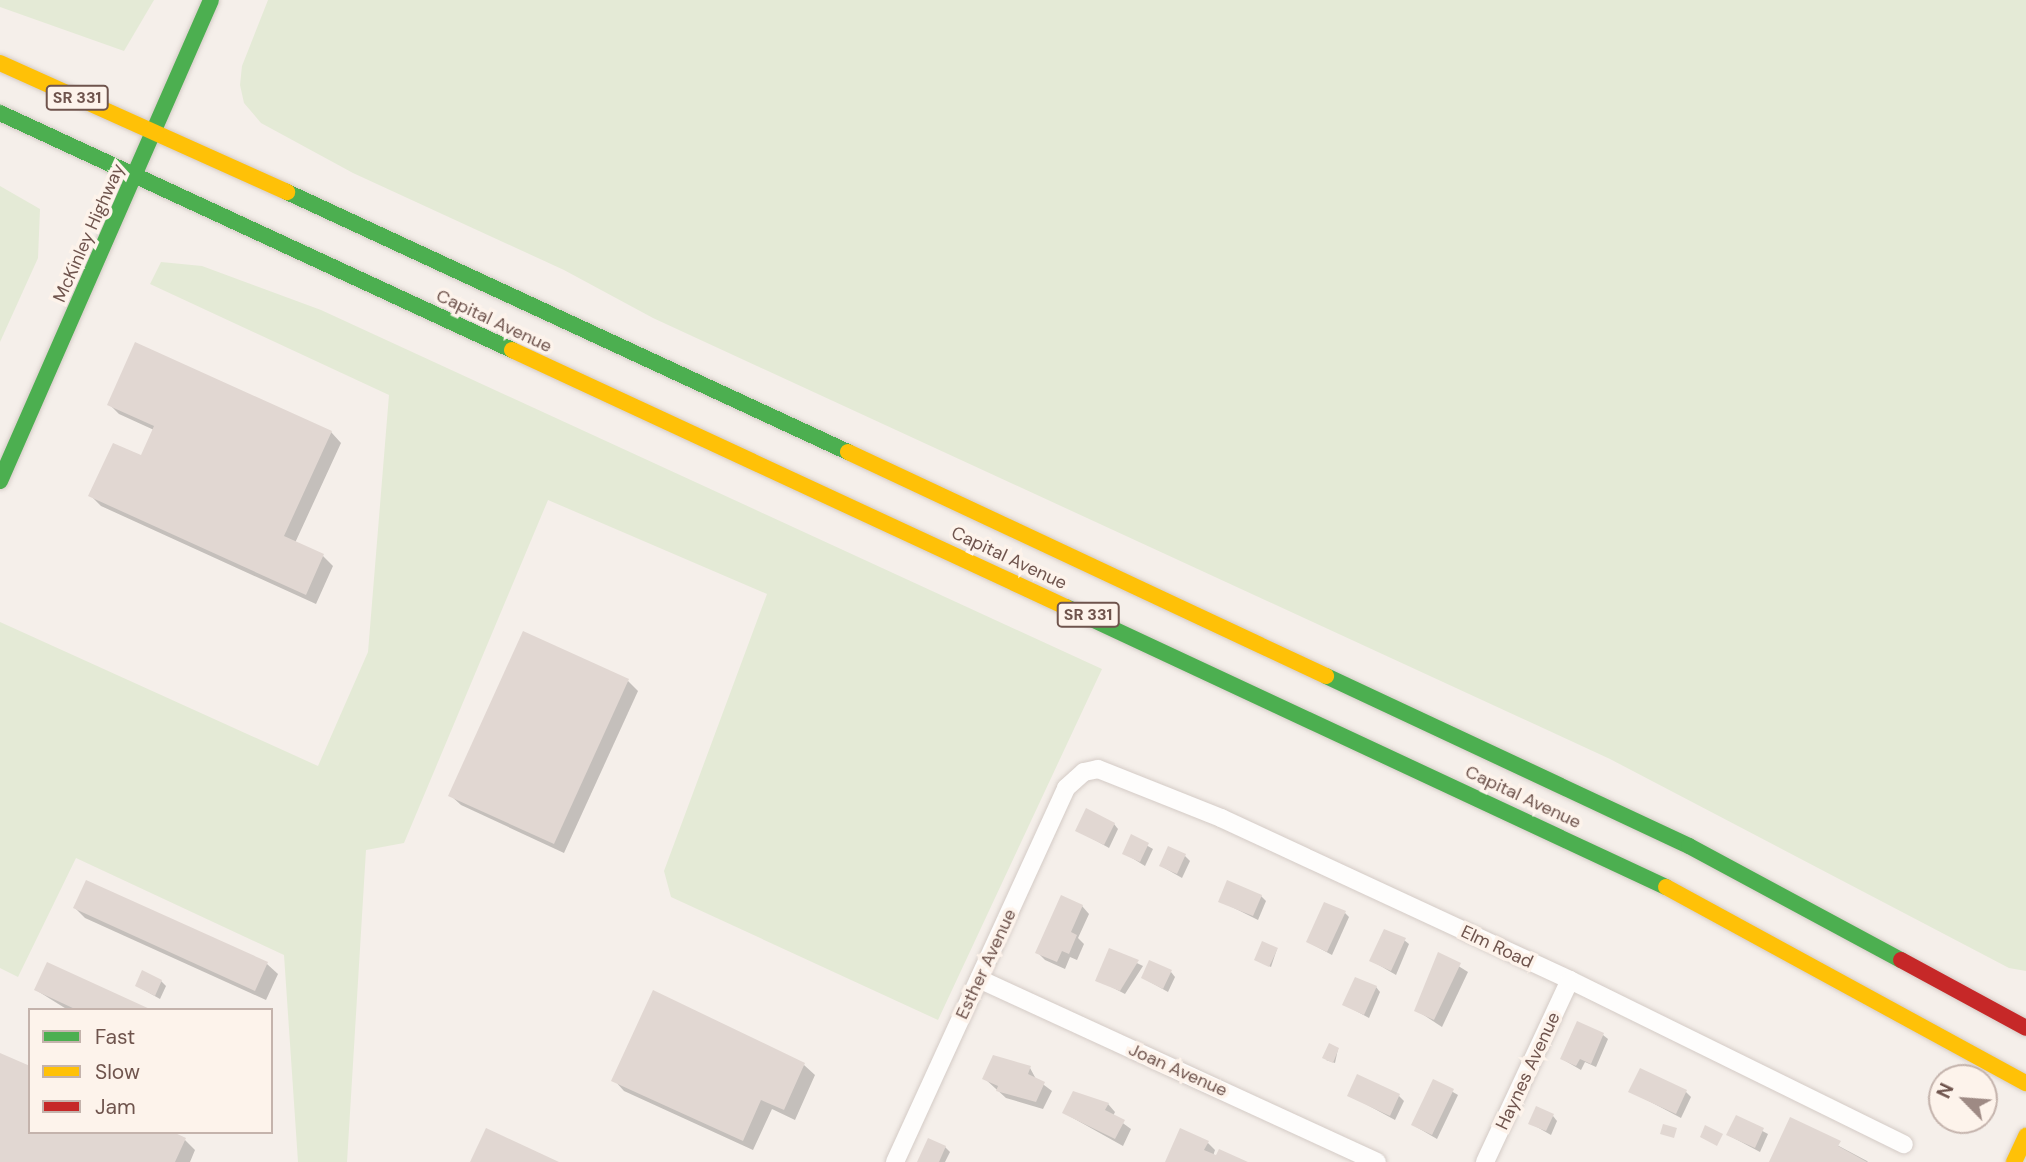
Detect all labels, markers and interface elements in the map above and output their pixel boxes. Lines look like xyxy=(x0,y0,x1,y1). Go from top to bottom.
road number: SR 331 xyxy=(46,86,108,110)
street label: McKinley Highway xyxy=(49,160,129,306)
street label: Capital Avenue xyxy=(433,285,555,357)
street label: Capital Avenue xyxy=(948,522,1070,594)
road number: SR 331 xyxy=(1056,602,1120,628)
street label: Capital Avenue xyxy=(1462,761,1584,833)
street label: Esther Avenue xyxy=(951,905,1021,1023)
street label: Elm Road xyxy=(1458,921,1536,973)
legend xyxy=(28,1008,273,1134)
street label: Haynes Avenue xyxy=(1491,1009,1565,1133)
text: Fast xyxy=(95,1023,135,1051)
street label: Joan Avenue xyxy=(1125,1039,1231,1101)
text: Slow xyxy=(95,1058,140,1086)
north arrow xyxy=(1928,1064,1998,1134)
text: N xyxy=(1931,1079,1960,1102)
text: Jam xyxy=(95,1093,136,1121)

